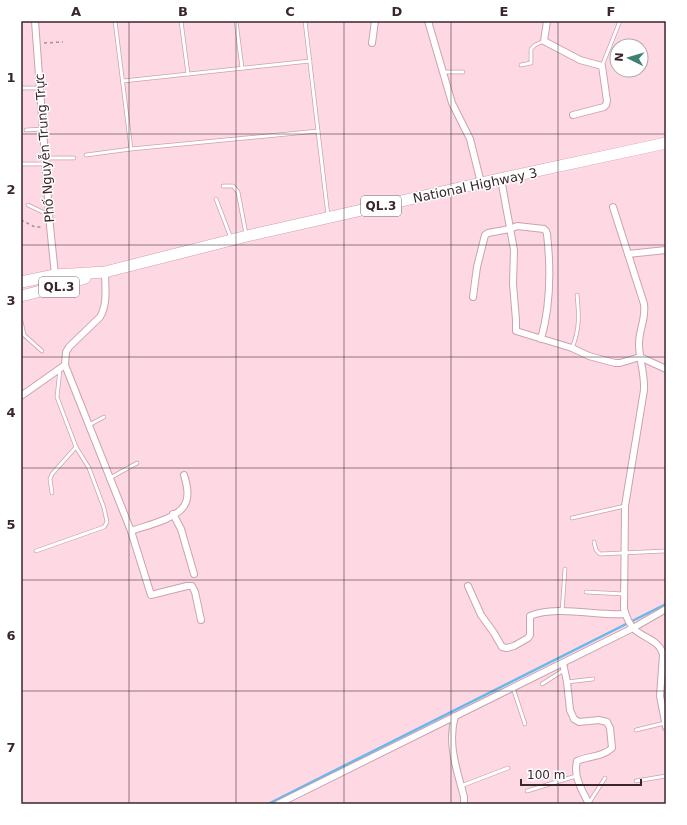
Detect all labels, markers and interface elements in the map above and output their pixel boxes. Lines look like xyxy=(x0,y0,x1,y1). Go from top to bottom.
text: A xyxy=(71,4,81,19)
text: B xyxy=(178,4,188,19)
text: C xyxy=(285,4,295,19)
text: D xyxy=(392,4,403,19)
text: E xyxy=(500,4,508,19)
text: F xyxy=(607,4,615,19)
north arrow xyxy=(609,38,649,78)
text: N xyxy=(613,52,626,62)
text: 1 xyxy=(6,70,16,85)
street label: Phố Nguyễn Trung Trực xyxy=(32,73,57,223)
street label: National Highway 3 xyxy=(411,165,539,206)
text: 2 xyxy=(6,182,16,197)
road number: QL.3 xyxy=(361,196,401,216)
road number: QL.3 xyxy=(39,277,79,297)
text: 3 xyxy=(6,293,16,308)
text: 4 xyxy=(6,405,16,420)
text: 5 xyxy=(6,517,16,532)
text: 6 xyxy=(6,628,16,643)
text: 7 xyxy=(6,740,16,755)
scale bar xyxy=(521,761,641,787)
text: 100 m xyxy=(527,768,565,782)

